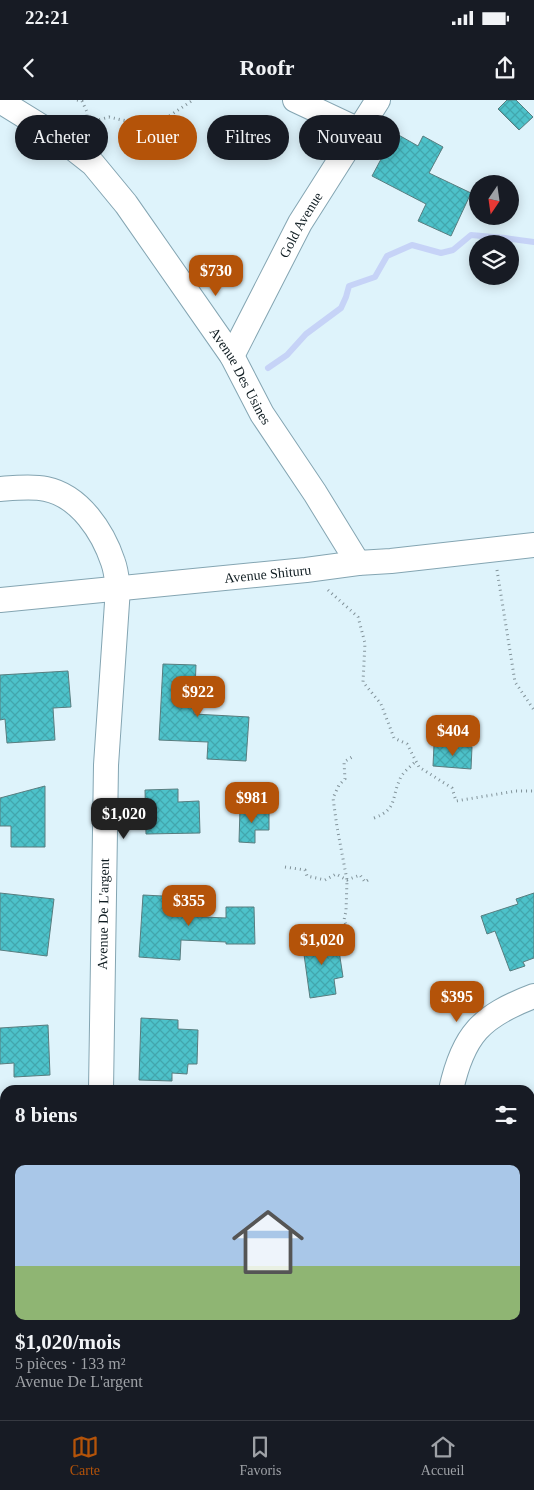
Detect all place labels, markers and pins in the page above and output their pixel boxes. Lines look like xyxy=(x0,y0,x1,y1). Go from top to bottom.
pin: $730 xyxy=(186,254,246,297)
pin: $922 xyxy=(168,676,228,718)
pin: $404 xyxy=(423,714,483,757)
pin: $981 xyxy=(222,782,282,824)
pin: $1,020 xyxy=(83,798,165,840)
pin: $355 xyxy=(159,884,219,927)
pin: $1,020 xyxy=(281,924,363,966)
pin: $395 xyxy=(427,980,487,1023)

